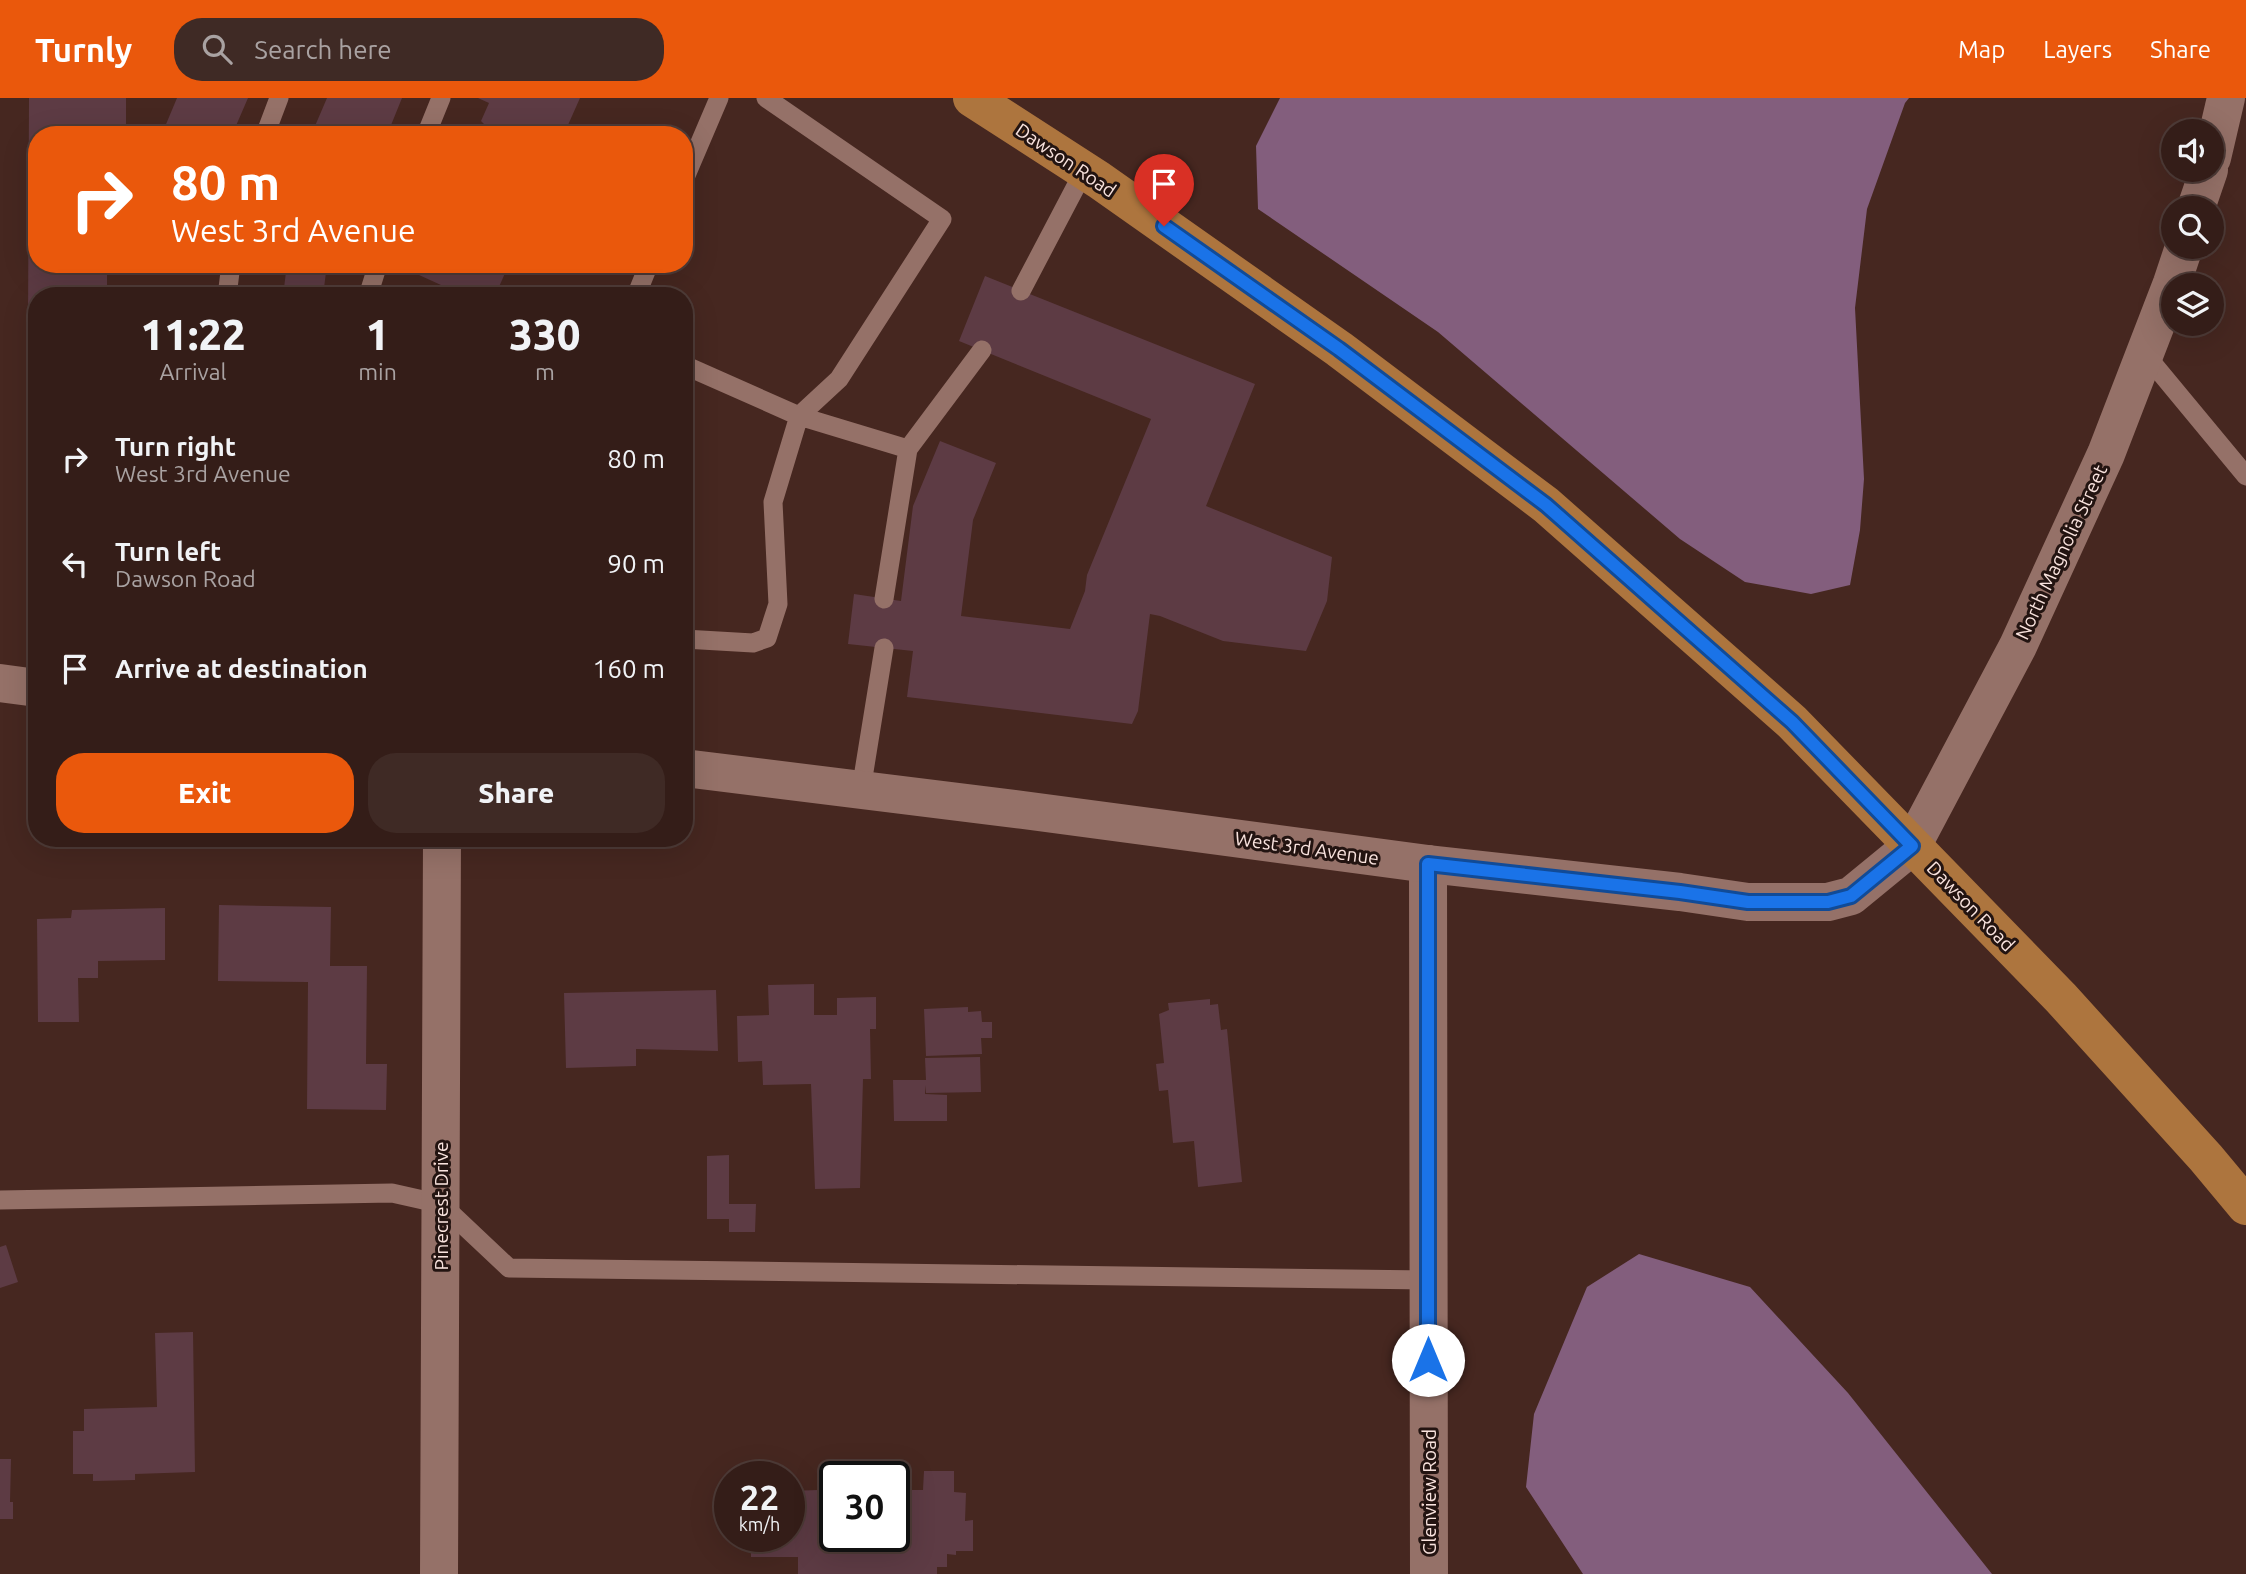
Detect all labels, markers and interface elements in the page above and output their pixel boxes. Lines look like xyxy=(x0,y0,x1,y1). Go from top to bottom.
search box xyxy=(174,18,664,81)
icon: search xyxy=(198,30,236,68)
text: Turnly xyxy=(35,31,132,68)
text: Search here xyxy=(254,35,392,64)
text: Map xyxy=(1958,36,2005,63)
text: Layers xyxy=(2043,36,2112,63)
text: Share xyxy=(2150,36,2211,63)
street label: Dawson Road xyxy=(1012,118,1120,202)
map controls xyxy=(2161,119,2224,336)
button: sound xyxy=(2161,119,2224,182)
icon: right xyxy=(56,154,147,245)
text: 80 m xyxy=(171,154,280,209)
pin xyxy=(1134,154,1194,226)
icon: arrive xyxy=(1145,165,1183,203)
button: search xyxy=(2161,196,2224,259)
text: West 3rd Avenue xyxy=(171,212,416,248)
button: layers xyxy=(2161,273,2224,336)
text: 11:22 xyxy=(141,311,246,358)
text: 1 xyxy=(366,311,389,358)
text: 330 xyxy=(509,311,580,358)
text: Arrival xyxy=(160,359,227,384)
text: min xyxy=(358,359,397,384)
text: m xyxy=(535,359,555,384)
text: Turn right xyxy=(115,432,236,461)
icon: right xyxy=(56,440,94,478)
text: 80 m xyxy=(607,444,665,473)
text: West 3rd Avenue xyxy=(115,461,291,486)
street label: North Magnolia Street xyxy=(2011,461,2111,643)
text: Turn left xyxy=(115,537,221,566)
icon: left xyxy=(56,545,94,583)
text: 90 m xyxy=(607,549,665,578)
text: Dawson Road xyxy=(115,566,256,591)
icon: arrive xyxy=(56,650,94,688)
text: Arrive at destination xyxy=(115,654,368,683)
text: 160 m xyxy=(593,654,665,683)
button: Exit xyxy=(56,753,354,833)
button: Share xyxy=(368,753,665,833)
street label: West 3rd Avenue xyxy=(1234,827,1380,869)
street label: Dawson Road xyxy=(1923,857,2019,955)
street label: Pinecrest Drive xyxy=(430,1142,452,1270)
position arrow xyxy=(1391,1323,1465,1397)
street label: Glenview Road xyxy=(1418,1429,1440,1555)
speed limit sign: 30 xyxy=(819,1461,910,1552)
text: 22 xyxy=(740,1477,779,1517)
text: km/h xyxy=(739,1514,780,1534)

